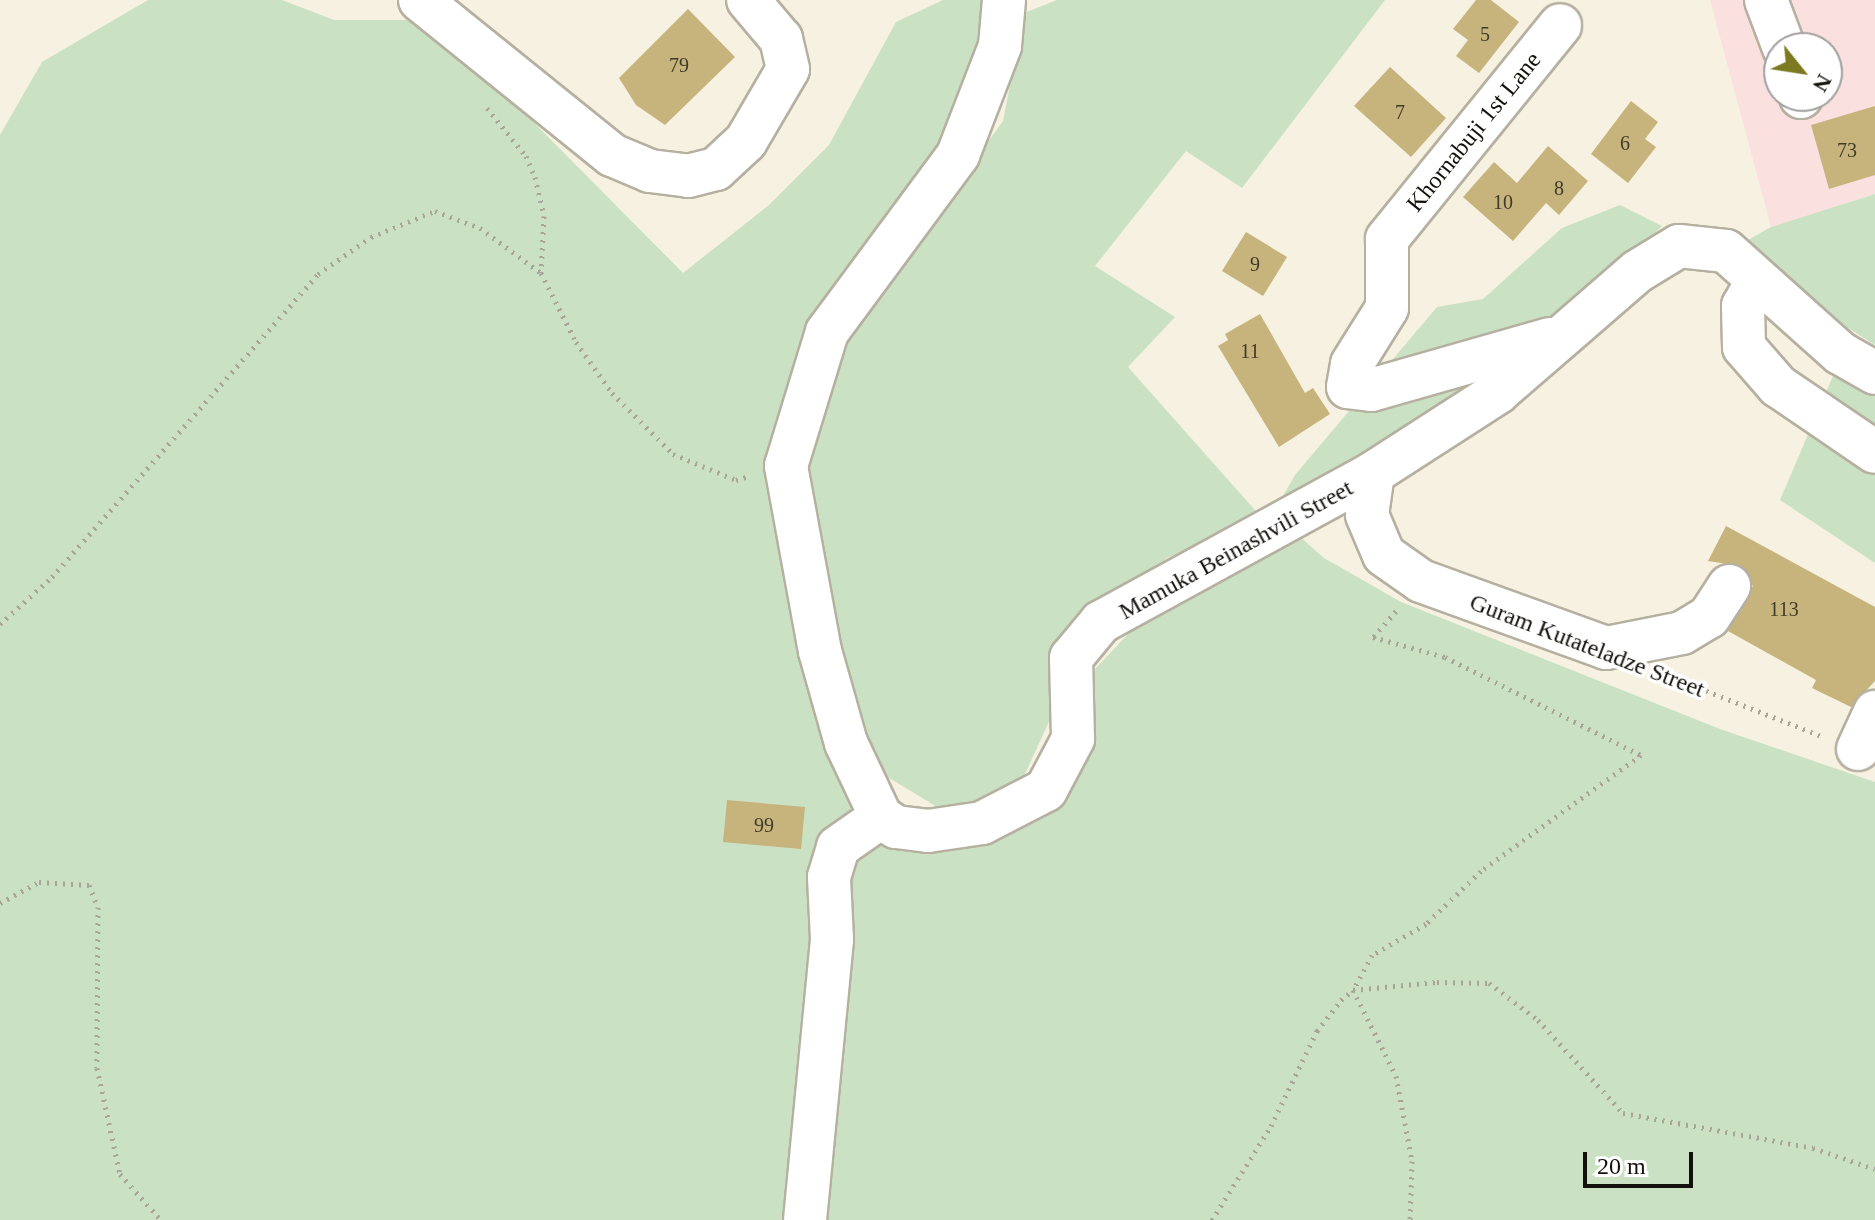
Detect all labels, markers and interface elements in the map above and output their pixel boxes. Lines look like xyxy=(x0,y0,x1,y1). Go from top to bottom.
house number: 5 xyxy=(1479,22,1491,46)
north arrow xyxy=(1763,32,1843,112)
street label: Khornabuji 1st Lane xyxy=(1392,35,1556,229)
house number: 79 xyxy=(668,53,690,77)
text: N xyxy=(1808,70,1837,96)
house number: 7 xyxy=(1394,100,1406,124)
house number: 6 xyxy=(1619,131,1631,155)
house number: 73 xyxy=(1836,138,1858,162)
house number: 8 xyxy=(1553,176,1565,200)
house number: 10 xyxy=(1492,190,1514,214)
house number: 9 xyxy=(1249,252,1261,276)
house number: 11 xyxy=(1239,339,1261,363)
street label: Mamuka Beinashvili Street xyxy=(1098,465,1374,635)
street label: Guram Kutateladze Street xyxy=(1446,581,1728,711)
house number: 113 xyxy=(1767,597,1801,621)
house number: 99 xyxy=(753,813,775,837)
scale bar xyxy=(1587,1136,1697,1186)
text: 20 m xyxy=(1597,1153,1646,1179)

